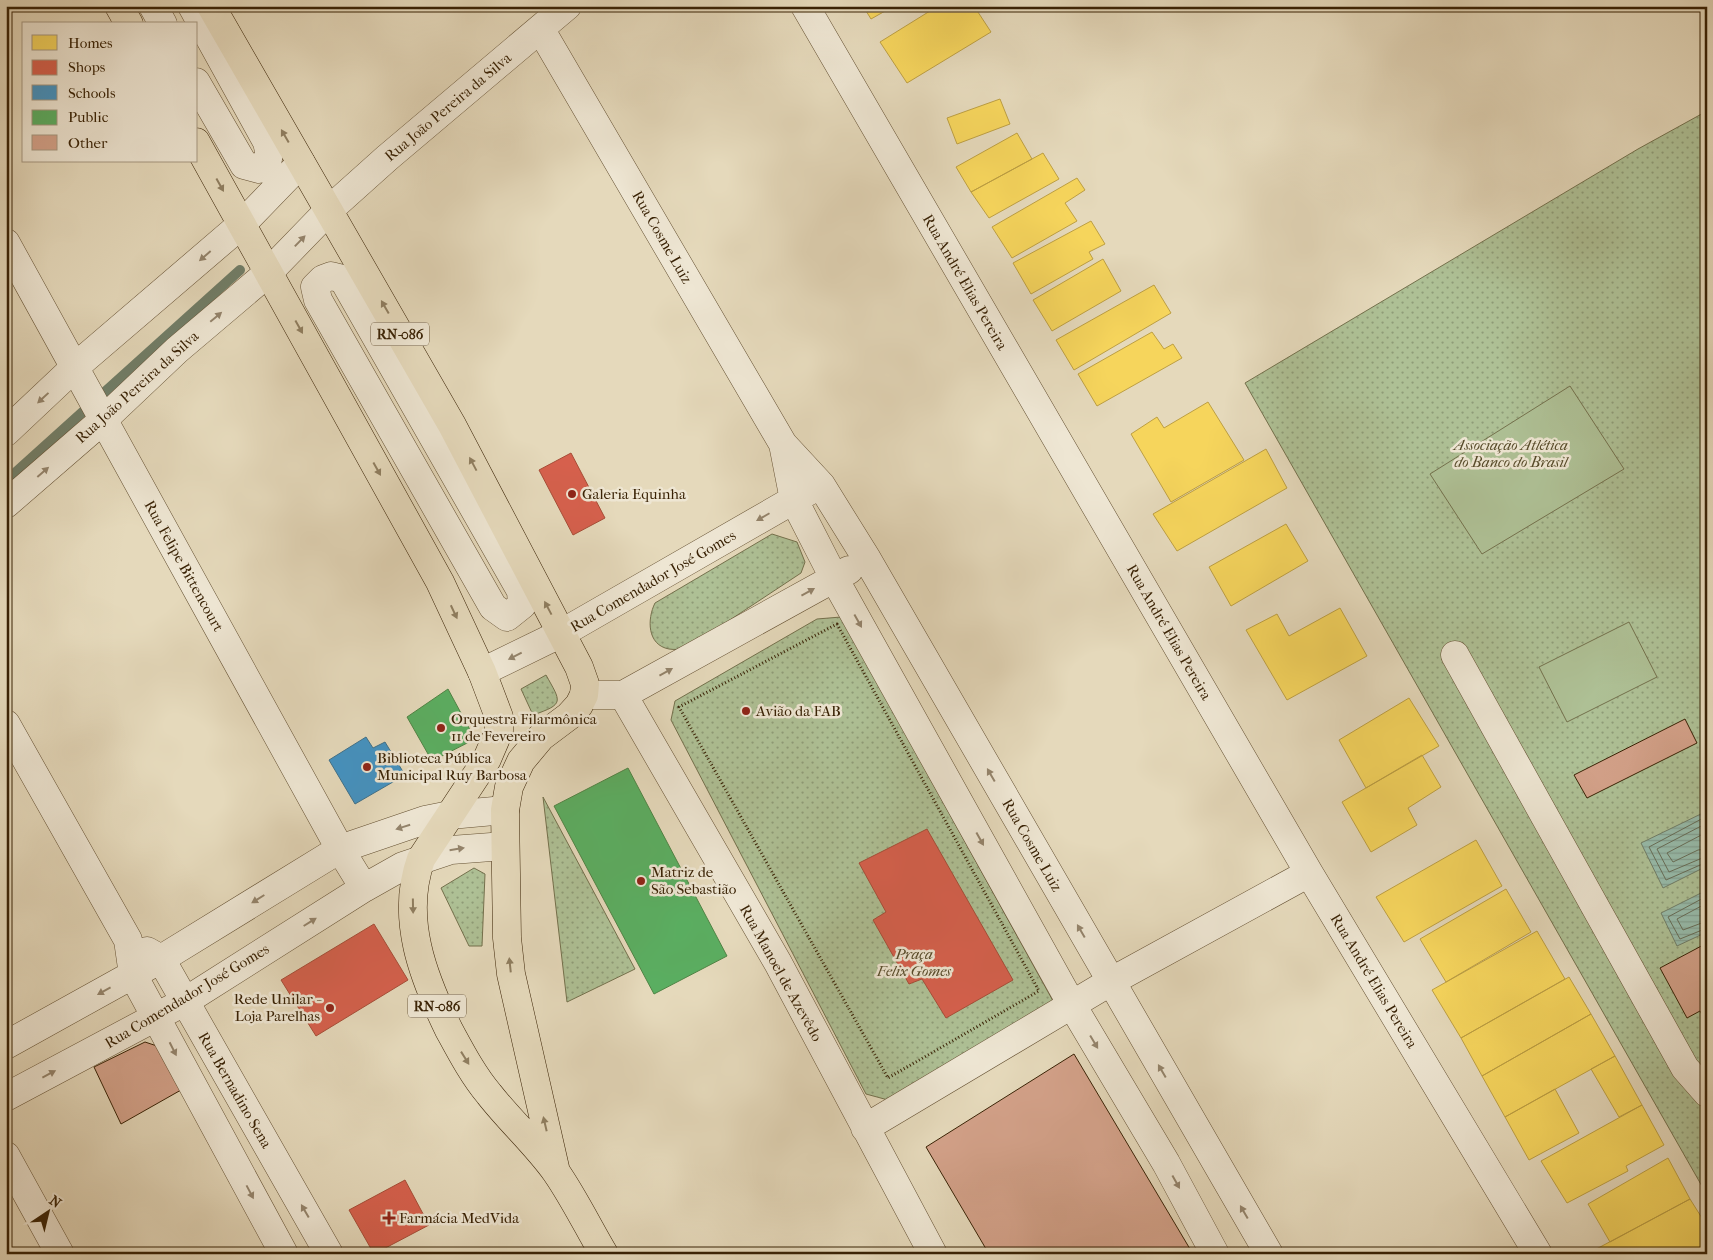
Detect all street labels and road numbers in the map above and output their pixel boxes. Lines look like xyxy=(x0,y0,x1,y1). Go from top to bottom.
street label: Rua João Pereira da Silva xyxy=(381,48,516,165)
street label: Rua Cosme Luiz xyxy=(628,187,696,287)
street label: Rua André Elias Pereira xyxy=(919,211,1012,354)
road number: RN-086 xyxy=(371,322,429,346)
street label: Rua João Pereira da Silva xyxy=(72,326,203,447)
street label: Rua Felipe Bittencourt xyxy=(140,497,228,635)
street label: Rua Comendador José Gomes xyxy=(567,526,739,636)
street label: Rua André Elias Pereira xyxy=(1123,561,1216,704)
street label: Rua Cosme Luiz xyxy=(998,795,1066,895)
street label: Rua Manoel de Azevêdo xyxy=(736,901,826,1045)
street label: Rua André Elias Pereira xyxy=(1327,910,1422,1052)
street label: Rua Comendador José Gomes xyxy=(102,940,273,1052)
road number: RN-086 xyxy=(408,994,466,1018)
street label: Rua Bernadino Sena xyxy=(194,1029,276,1152)

